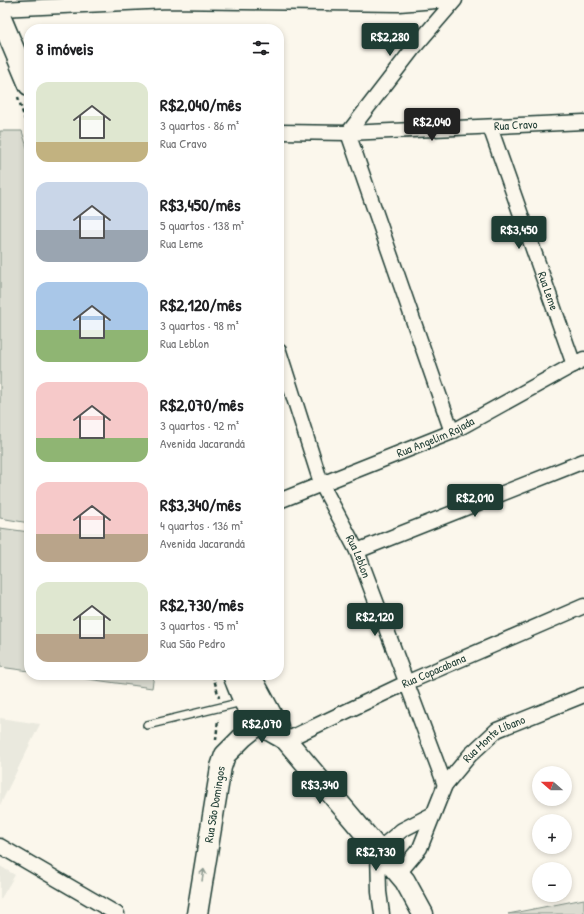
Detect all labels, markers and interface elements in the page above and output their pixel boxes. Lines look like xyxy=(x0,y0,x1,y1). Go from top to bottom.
pin: R$2,280 xyxy=(353,23,427,57)
text: R$2,280 xyxy=(371,27,409,45)
text: 8 imóveis xyxy=(36,37,93,60)
icon: filters xyxy=(250,37,272,59)
text: R$2,040/mês xyxy=(160,93,241,116)
icon: home xyxy=(68,98,116,146)
pin: R$2,040 xyxy=(395,108,469,142)
text: R$2,040 xyxy=(413,112,451,130)
street label: Rua Cravo xyxy=(494,115,538,134)
text: 3 quartos · 86 m² xyxy=(160,116,239,134)
text: Rua Cravo xyxy=(160,134,207,152)
text: R$3,450/mês xyxy=(160,193,241,216)
icon: home xyxy=(68,198,116,246)
text: 5 quartos · 138 m² xyxy=(160,216,244,234)
pin: R$3,450 xyxy=(482,216,556,250)
text: R$3,450 xyxy=(500,220,538,238)
text: Rua Leme xyxy=(160,234,203,252)
street label: Rua Leme xyxy=(534,269,563,313)
text: R$2,120/mês xyxy=(160,293,242,316)
icon: home xyxy=(68,298,116,346)
text: 3 quartos · 98 m² xyxy=(160,316,239,334)
text: Rua Leblon xyxy=(160,334,209,352)
text: R$2,070/mês xyxy=(160,393,243,416)
icon: home xyxy=(68,398,116,446)
street label: Rua Angelim Rajada xyxy=(394,412,477,461)
text: 3 quartos · 92 m² xyxy=(160,416,239,434)
text: Avenida Jacarandá xyxy=(160,434,245,452)
pin: R$2,010 xyxy=(438,484,512,518)
text: R$2,010 xyxy=(456,488,494,506)
text: R$3,340/mês xyxy=(160,493,241,516)
icon: home xyxy=(68,498,116,546)
text: 4 quartos · 136 m² xyxy=(160,516,243,534)
street label: Rua Leblon xyxy=(342,532,375,580)
text: Avenida Jacarandá xyxy=(160,534,245,552)
text: R$2,730/mês xyxy=(160,593,243,616)
icon: home xyxy=(68,598,116,646)
pin: R$2,120 xyxy=(338,603,412,637)
text: R$2,120 xyxy=(356,607,394,625)
text: 3 quartos · 95 m² xyxy=(160,616,239,634)
text: Rua São Pedro xyxy=(160,634,225,652)
street label: Rua Copacabana xyxy=(399,649,468,692)
pin: R$2,070 xyxy=(225,710,299,744)
street label: Rua Monte Líbano xyxy=(458,711,528,766)
text: R$2,070 xyxy=(242,714,282,732)
street label: Rua São Domingos xyxy=(200,765,229,844)
north arrow xyxy=(532,766,572,806)
map controls xyxy=(532,766,572,902)
pin: R$3,340 xyxy=(283,771,357,805)
text: R$3,340 xyxy=(301,775,339,793)
button: + xyxy=(532,814,572,854)
pin: R$2,730 xyxy=(339,838,413,872)
text: R$2,730 xyxy=(356,842,396,860)
button: − xyxy=(532,862,572,902)
one-way arrow xyxy=(200,869,208,882)

